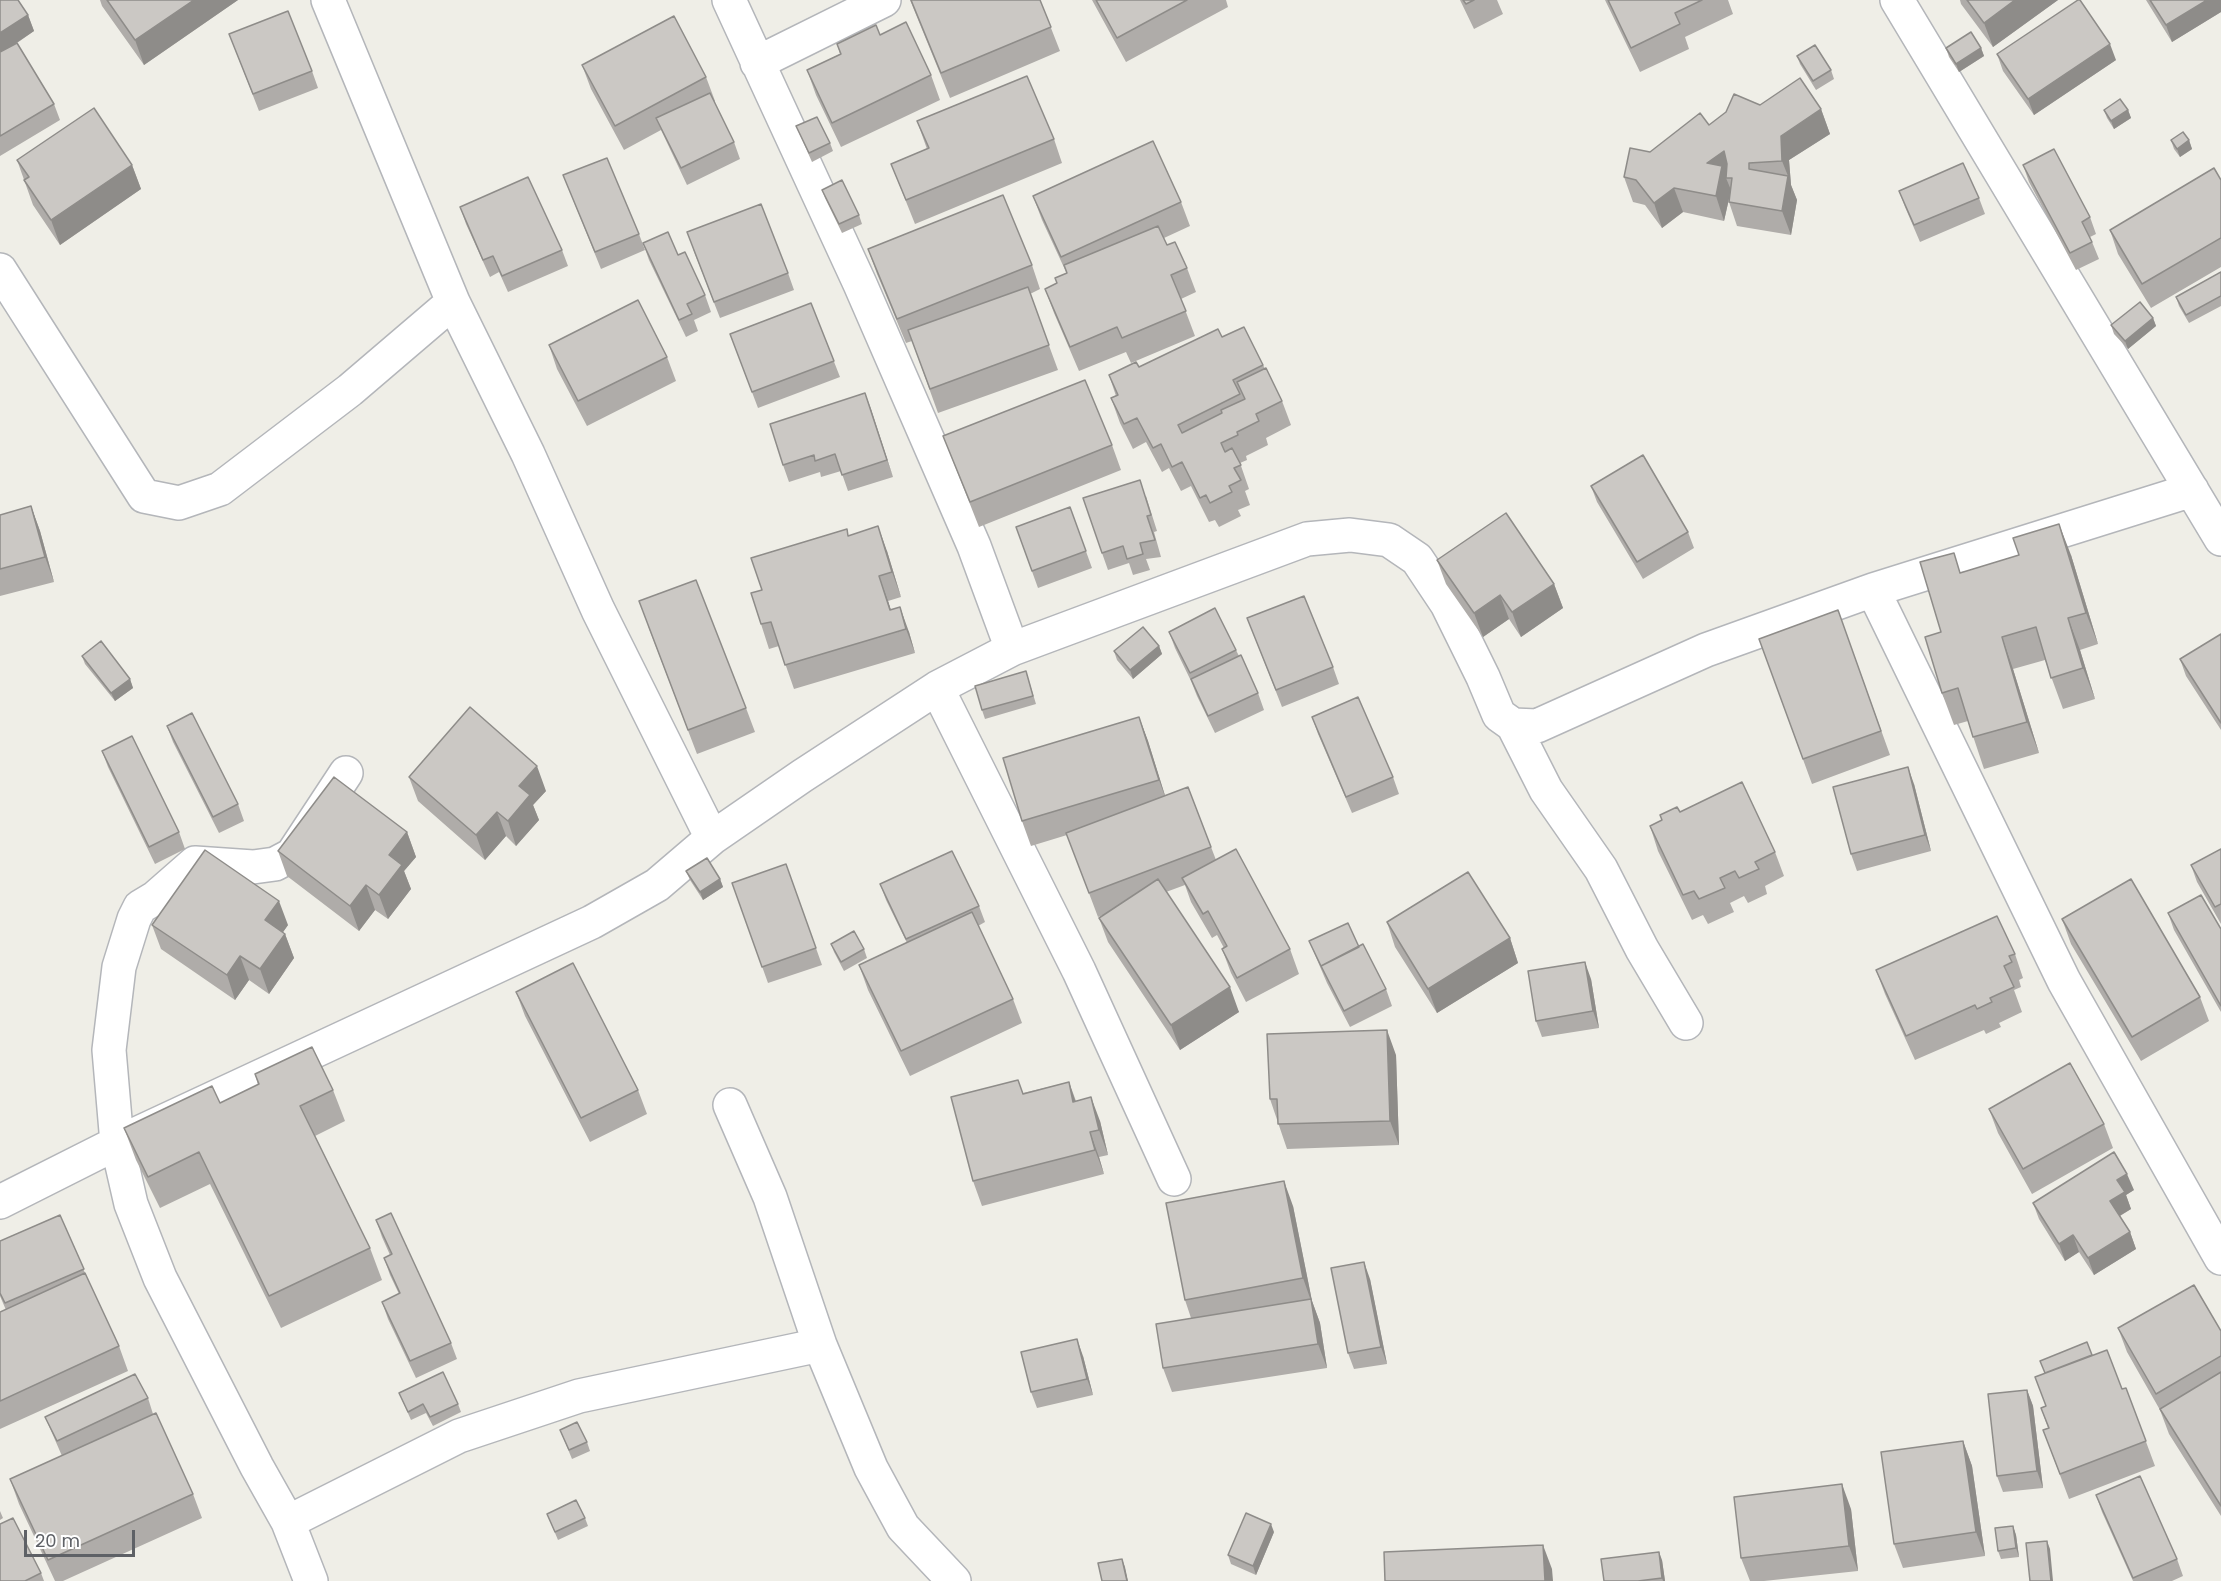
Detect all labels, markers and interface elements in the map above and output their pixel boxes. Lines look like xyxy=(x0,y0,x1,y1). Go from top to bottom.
scale bar xyxy=(27,1518,138,1556)
text: 20 m xyxy=(35,1528,80,1553)

